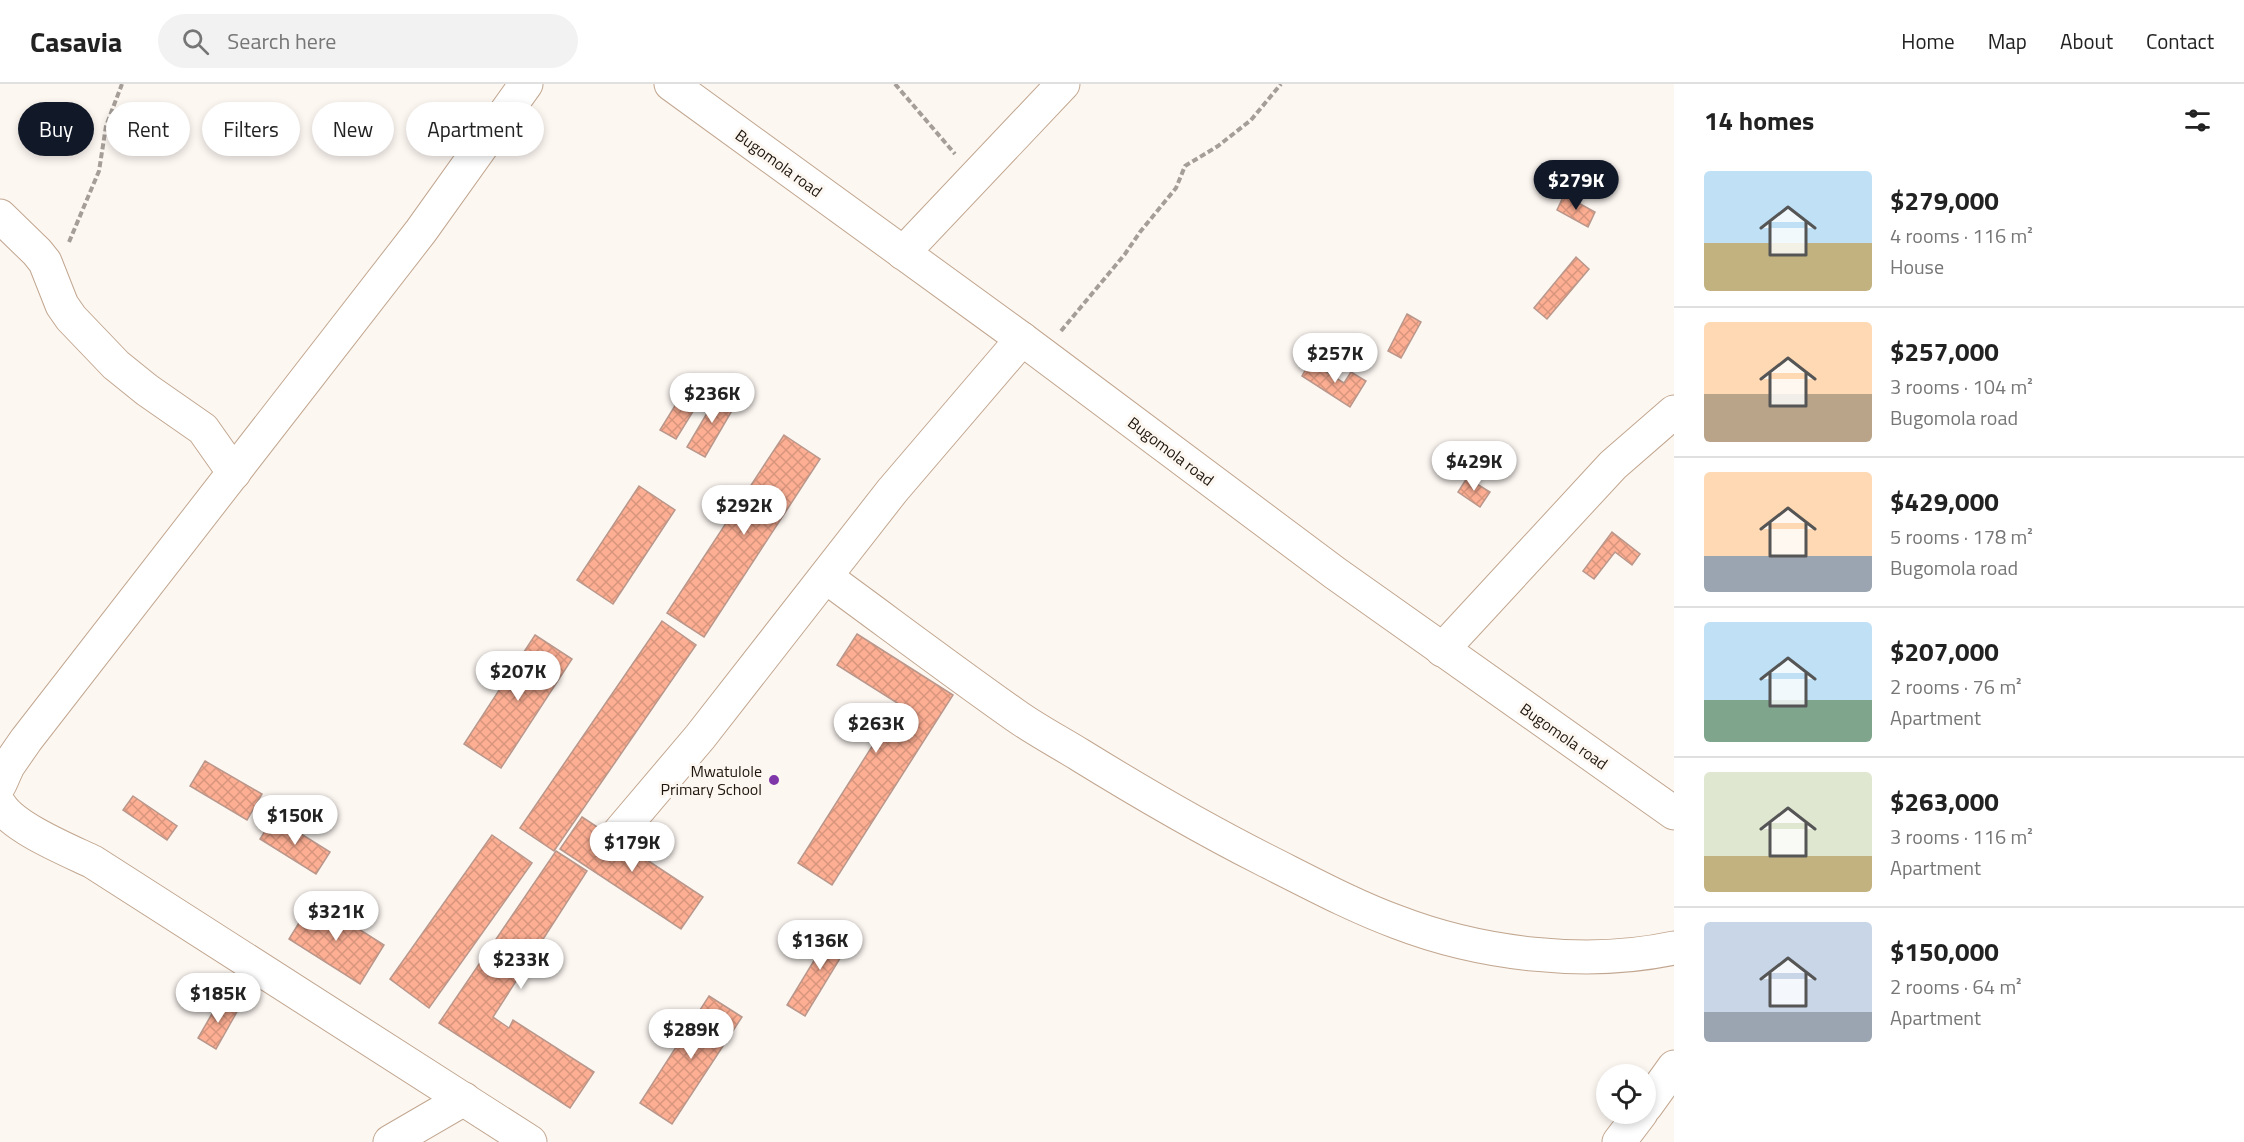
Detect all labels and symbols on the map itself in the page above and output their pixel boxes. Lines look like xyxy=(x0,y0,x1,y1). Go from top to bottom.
street label: Bugomola road xyxy=(731,123,827,203)
pin: $279K xyxy=(1534,160,1618,211)
pin: $257K xyxy=(1293,333,1377,384)
pin: $236K xyxy=(670,373,754,424)
street label: Bugomola road xyxy=(1123,411,1219,491)
pin: $429K xyxy=(1432,441,1516,492)
pin: $292K xyxy=(702,485,786,536)
pin: $207K xyxy=(476,651,560,702)
street label: Bugomola road xyxy=(1515,697,1613,775)
pin: $263K xyxy=(834,703,918,754)
place label: Mwatulole Primary School xyxy=(660,759,762,801)
marker: Mwatulole Primary School xyxy=(767,773,781,787)
pin: $150K xyxy=(253,795,337,846)
pin: $179K xyxy=(590,822,674,873)
pin: $321K xyxy=(294,891,378,942)
pin: $136K xyxy=(778,920,862,971)
pin: $233K xyxy=(479,939,563,990)
pin: $185K xyxy=(176,973,260,1024)
pin: $289K xyxy=(649,1009,733,1060)

